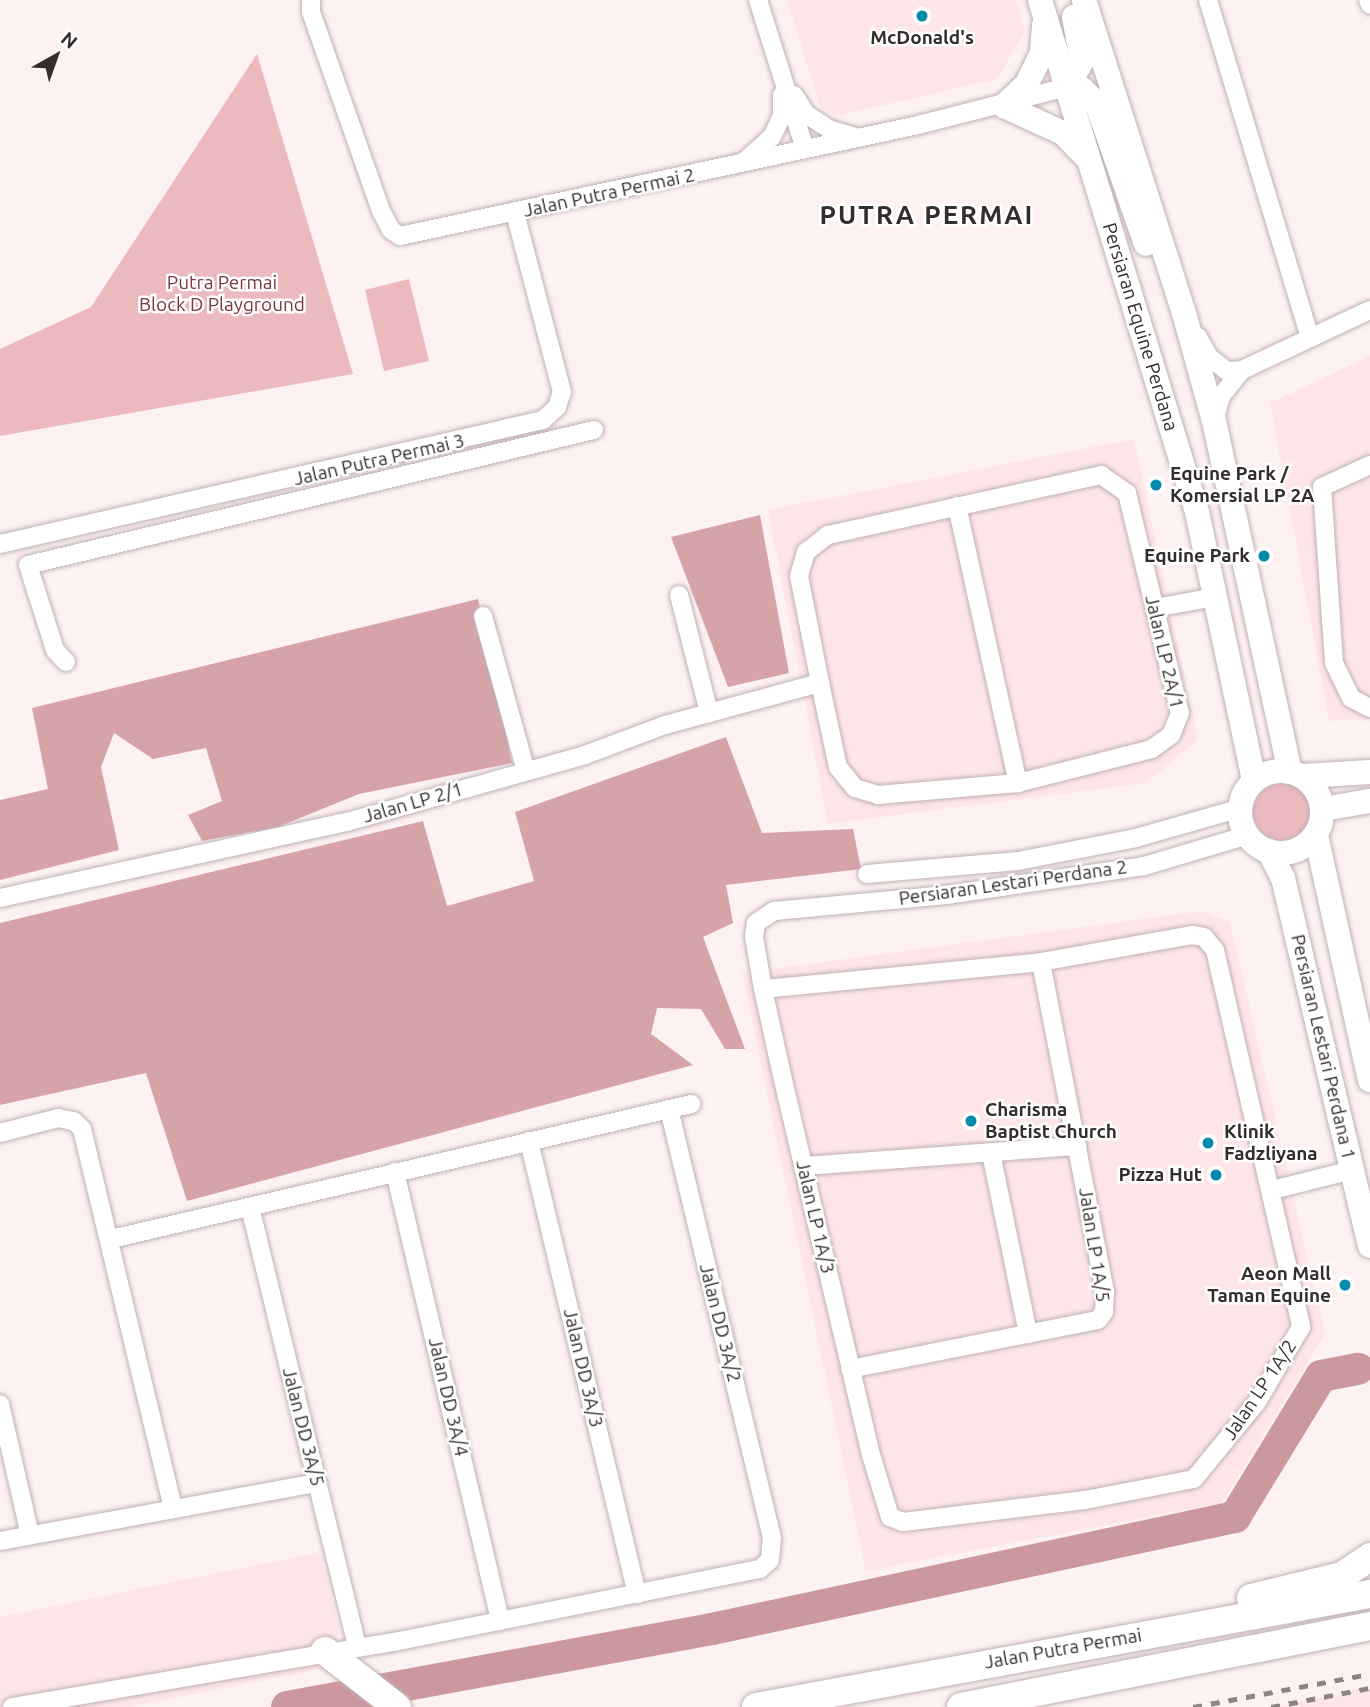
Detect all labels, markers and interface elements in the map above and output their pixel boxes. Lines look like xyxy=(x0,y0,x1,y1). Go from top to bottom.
marker: McDonald's xyxy=(914,8,930,24)
north arrow xyxy=(21,21,91,91)
text: N xyxy=(57,27,82,53)
place label: McDonald's xyxy=(870,27,974,49)
street label: Jalan Putra Permai 2 xyxy=(521,164,697,222)
district label: PUTRA PERMAI xyxy=(821,199,1033,231)
street label: Persiaran Equine Perdana xyxy=(1097,220,1183,434)
park label: Putra Permai Block D Playground xyxy=(139,272,305,316)
street label: Jalan Putra Permai 3 xyxy=(291,429,467,491)
place label: Equine Park / Komersial LP 2A xyxy=(1170,463,1314,507)
marker: Equine Park / Komersial LP 2A xyxy=(1148,477,1164,493)
place label: Equine Park xyxy=(1144,545,1250,567)
marker: Equine Park xyxy=(1256,548,1272,564)
street label: Jalan LP 2A/1 xyxy=(1140,593,1188,711)
street label: Jalan LP 2/1 xyxy=(360,778,466,828)
street label: Persiaran Lestari Perdana 2 xyxy=(897,856,1129,910)
street label: Persiaran Lestari Perdana 1 xyxy=(1286,932,1360,1162)
place label: Charisma Baptist Church xyxy=(985,1099,1117,1143)
marker: Charisma Baptist Church xyxy=(963,1113,979,1129)
place label: Klinik Fadzliyana xyxy=(1224,1121,1318,1165)
marker: Klinik Fadzliyana xyxy=(1198,1133,1218,1153)
street label: Jalan LP 1A/3 xyxy=(791,1158,839,1276)
place label: Pizza Hut xyxy=(1118,1164,1202,1186)
marker: Pizza Hut xyxy=(1208,1167,1224,1183)
street label: Jalan LP 1A/5 xyxy=(1074,1186,1114,1304)
street label: Jalan DD 3A/2 xyxy=(694,1261,746,1385)
place label: Aeon Mall Taman Equine xyxy=(1207,1263,1331,1307)
marker: Aeon Mall Taman Equine xyxy=(1337,1277,1353,1293)
street label: Jalan DD 3A/3 xyxy=(558,1306,608,1430)
street label: Jalan DD 3A/4 xyxy=(423,1335,473,1459)
street label: Jalan LP 1A/2 xyxy=(1218,1336,1302,1444)
street label: Jalan DD 3A/5 xyxy=(277,1365,329,1489)
street label: Jalan Putra Permai xyxy=(982,1624,1144,1674)

